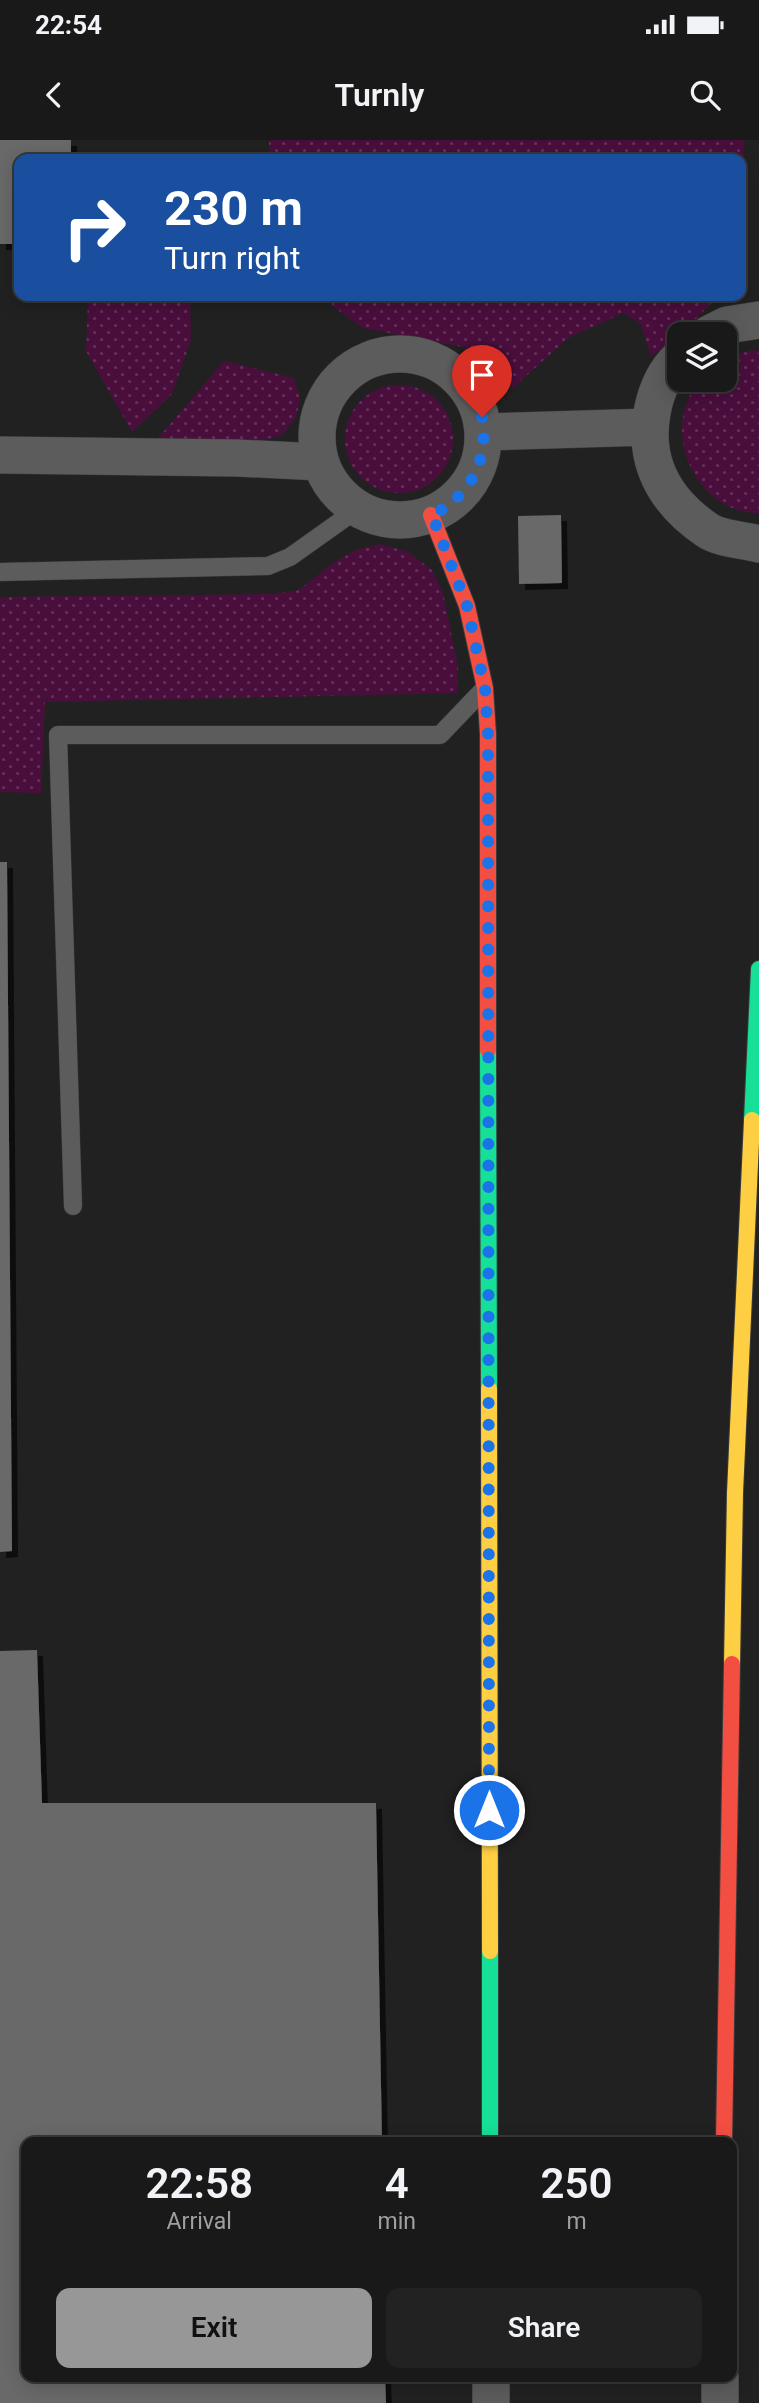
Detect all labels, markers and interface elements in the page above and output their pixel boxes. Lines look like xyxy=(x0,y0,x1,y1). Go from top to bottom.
text: 22:54 xyxy=(35,10,102,40)
icon: back xyxy=(35,76,73,114)
text: Turnly xyxy=(335,76,424,114)
icon: search xyxy=(686,76,724,114)
text: 230 m xyxy=(164,180,303,237)
icon: right xyxy=(49,182,140,273)
text: Turn right xyxy=(164,239,300,277)
map controls xyxy=(667,322,737,392)
button: layers xyxy=(667,322,737,392)
pin xyxy=(452,345,512,417)
icon: arrive xyxy=(463,356,501,394)
position arrow xyxy=(452,1773,526,1847)
text: 22:58 xyxy=(146,2159,253,2208)
text: 4 xyxy=(385,2159,409,2208)
text: 250 xyxy=(540,2159,612,2208)
text: Arrival xyxy=(167,2208,232,2235)
text: min xyxy=(377,2208,416,2235)
text: m xyxy=(566,2208,587,2235)
button: Exit xyxy=(56,2288,372,2368)
button: Share xyxy=(386,2288,702,2368)

